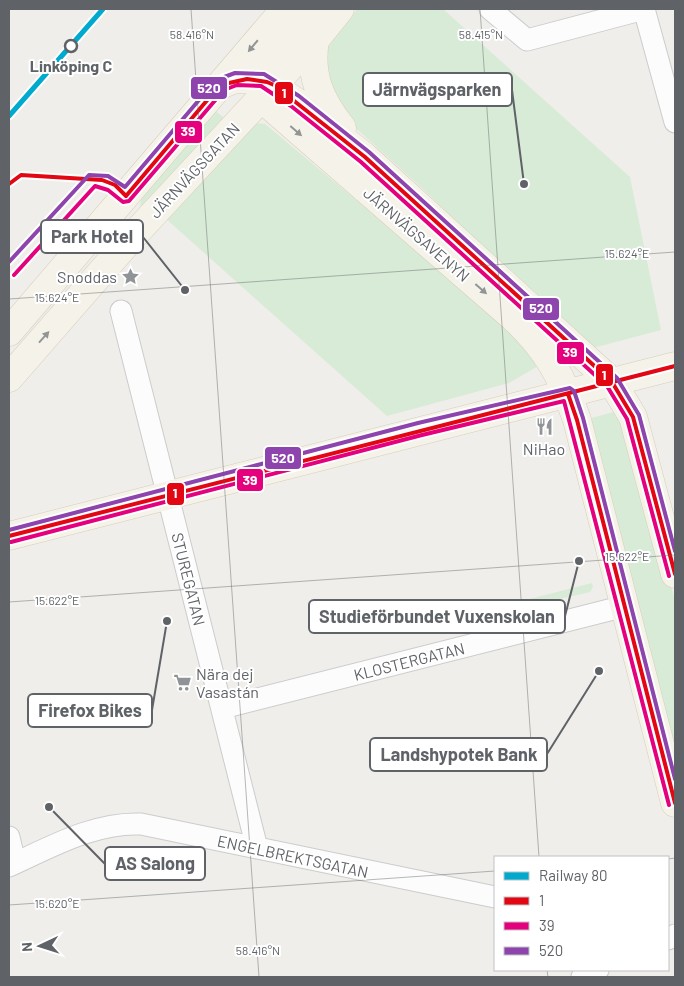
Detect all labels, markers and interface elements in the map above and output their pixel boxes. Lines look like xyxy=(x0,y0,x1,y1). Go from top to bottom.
text: 58.416°N xyxy=(170,27,214,41)
text: 58.415°N xyxy=(459,27,503,41)
marker: Linköping C xyxy=(64,39,78,53)
one-way arrow xyxy=(248,39,259,52)
place label: Linköping C xyxy=(30,56,112,75)
callout: Järnvägsparken xyxy=(363,73,512,106)
line badge: 520 xyxy=(190,76,228,100)
text: Järnvägsparken xyxy=(373,78,501,100)
text: 520 xyxy=(197,79,221,96)
line badge: 1 xyxy=(274,81,294,105)
text: 1 xyxy=(282,84,287,101)
street label: JÄRNVÄGSGATAN xyxy=(145,118,243,222)
line badge: 39 xyxy=(174,120,203,144)
text: 39 xyxy=(181,122,196,139)
one-way arrow xyxy=(290,125,302,137)
street label: JÄRNVÄGSAVENYN xyxy=(360,183,474,285)
callout: Park Hotel xyxy=(41,220,143,253)
text: Park Hotel xyxy=(51,225,133,247)
text: 15.624°E xyxy=(605,246,649,260)
place icon: Snoddas xyxy=(121,266,141,286)
place label: Snoddas xyxy=(57,267,117,286)
one-way arrow xyxy=(474,283,486,295)
text: 15.624°E xyxy=(35,290,79,304)
line badge: 520 xyxy=(522,297,560,321)
text: 520 xyxy=(529,299,553,316)
one-way arrow xyxy=(38,332,50,344)
line badge: 39 xyxy=(556,341,585,365)
text: 39 xyxy=(563,343,578,360)
line badge: 1 xyxy=(595,363,614,387)
text: 1 xyxy=(602,366,607,383)
restaurant icon: NiHao xyxy=(534,417,554,437)
place label: NiHao xyxy=(523,439,565,458)
line badge: 520 xyxy=(264,446,302,470)
text: 520 xyxy=(271,449,295,466)
line badge: 39 xyxy=(236,468,264,492)
text: 39 xyxy=(243,471,258,488)
line badge: 1 xyxy=(166,482,185,506)
text: 1 xyxy=(173,484,178,501)
street label: STUREGATAN xyxy=(168,531,210,627)
text: 15.622°E xyxy=(605,549,649,563)
text: 15.622°E xyxy=(35,593,79,607)
callout: Studieförbundet Vuxenskolan xyxy=(309,600,565,633)
text: Studieförbundet Vuxenskolan xyxy=(319,605,555,627)
street label: KLOSTERGATAN xyxy=(352,638,466,684)
place label: Nära dej Vasastán xyxy=(196,664,259,701)
supermarket icon: Nära dej Vasastán xyxy=(172,672,192,692)
callout: Firefox Bikes xyxy=(28,694,152,727)
text: Firefox Bikes xyxy=(38,699,142,721)
callout: Landshypotek Bank xyxy=(370,738,547,771)
text: Landshypotek Bank xyxy=(380,743,538,765)
street label: ENGELBREKTSGATAN xyxy=(216,831,370,881)
callout: AS Salong xyxy=(105,847,205,880)
text: AS Salong xyxy=(115,852,195,874)
legend xyxy=(494,856,669,971)
text: Railway 80 xyxy=(539,866,608,884)
text: 1 xyxy=(539,891,544,909)
text: 15.620°E xyxy=(35,896,79,910)
text: 39 xyxy=(539,916,555,934)
north arrow xyxy=(15,921,65,971)
text: 520 xyxy=(539,941,563,959)
text: N xyxy=(18,942,35,952)
text: 58.416°N xyxy=(236,943,280,957)

